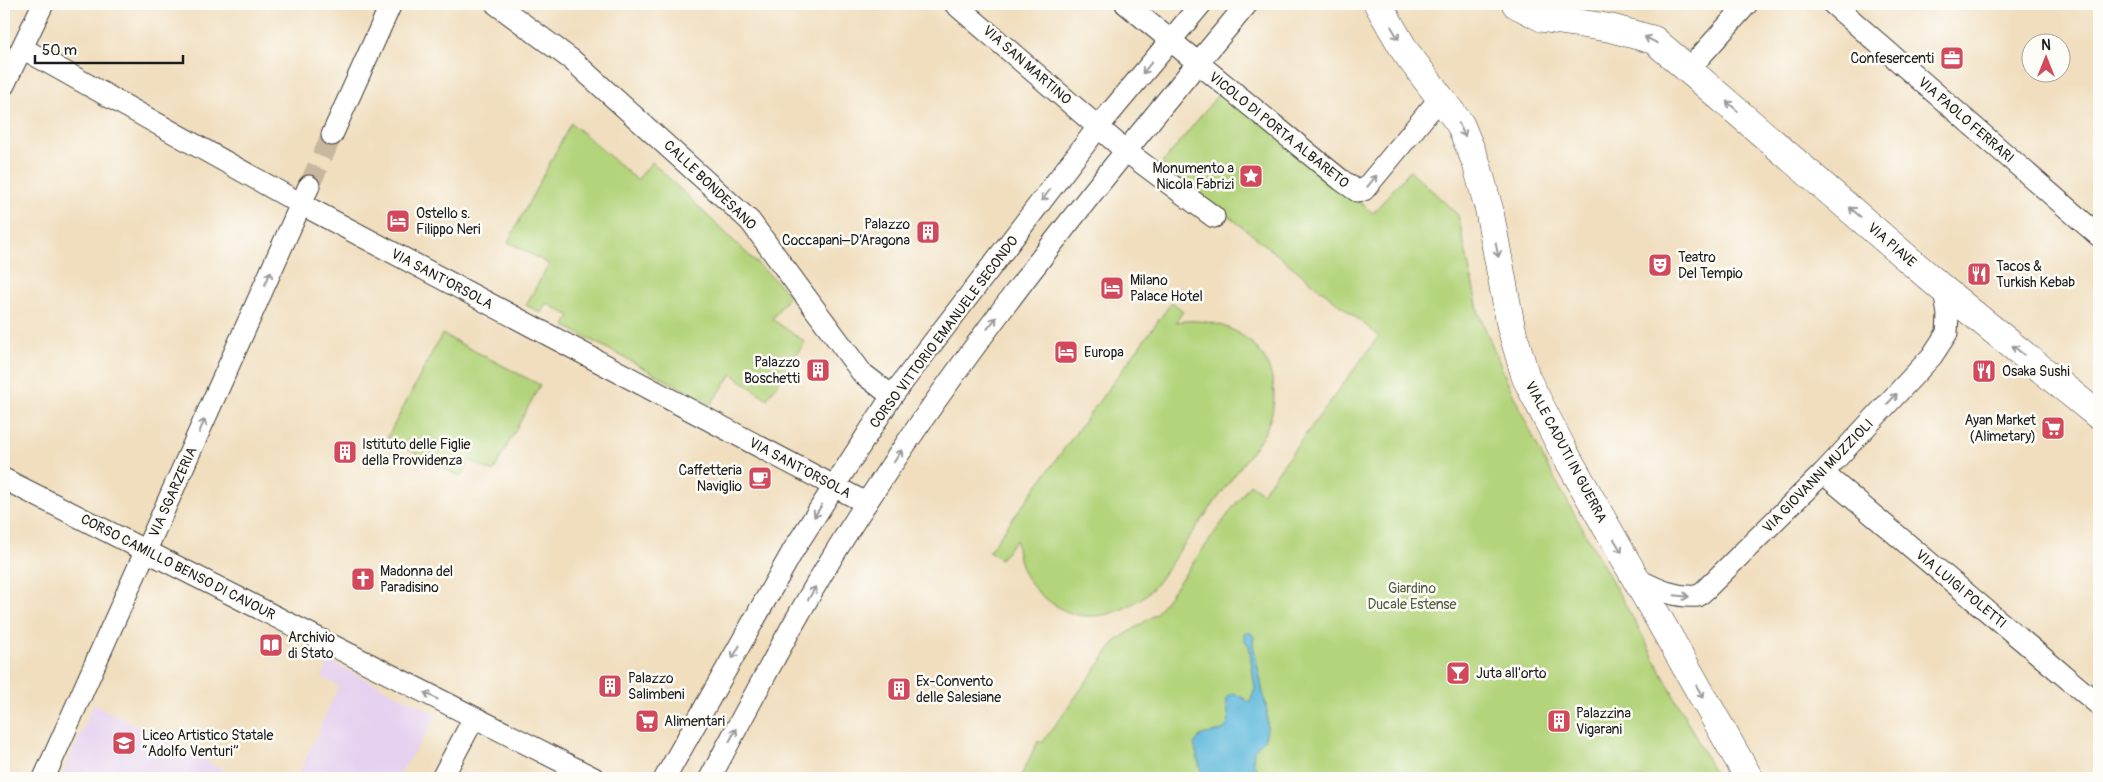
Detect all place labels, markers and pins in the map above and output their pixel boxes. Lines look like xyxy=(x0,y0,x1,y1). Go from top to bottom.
office icon: Confesercenti xyxy=(1939,45,1965,71)
place label: Confesercenti xyxy=(1851,50,1935,67)
place label: Monumento a Nicola Fabrizi xyxy=(1152,160,1235,193)
place icon: Monumento a Nicola Fabrizi xyxy=(1238,163,1264,189)
place label: Ostello s. Filippo Neri xyxy=(416,205,481,238)
hotel icon: Ostello s. Filippo Neri xyxy=(385,208,411,234)
place label: Palazzo Coccapani–D’Aragona xyxy=(782,216,910,249)
building icon: Palazzo Coccapani–D’Aragona xyxy=(915,219,941,245)
place label: Teatro Del Tempio xyxy=(1678,249,1743,282)
theatre icon: Teatro Del Tempio xyxy=(1647,252,1673,278)
place label: Tacos & Turkish Kebab xyxy=(1996,258,2075,291)
restaurant icon: Tacos & Turkish Kebab xyxy=(1966,261,1992,287)
place label: Milano Palace Hotel xyxy=(1130,272,1203,305)
hotel icon: Milano Palace Hotel xyxy=(1099,275,1125,301)
hotel icon: Europa xyxy=(1053,339,1079,365)
place label: Europa xyxy=(1084,344,1124,361)
place label: Palazzo Boschetti xyxy=(744,354,801,387)
building icon: Palazzo Boschetti xyxy=(805,357,831,383)
restaurant icon: Osaka Sushi xyxy=(1971,358,1997,384)
place label: Osaka Sushi xyxy=(2002,363,2070,380)
place label: Ayan Market (Alimetary) xyxy=(1964,412,2036,445)
supermarket icon: Ayan Market (Alimetary) xyxy=(2040,415,2066,441)
place label: Istituto delle Figlie della Provvidenza xyxy=(362,436,471,469)
building icon: Istituto delle Figlie della Provvidenza xyxy=(332,439,358,465)
place label: Caffetteria Naviglio xyxy=(679,462,742,495)
cafe icon: Caffetteria Naviglio xyxy=(747,465,773,491)
place label: Madonna del Paradisino xyxy=(380,563,453,596)
church icon: Madonna del Paradisino xyxy=(350,566,376,592)
place label: Archivio di Stato xyxy=(288,629,336,662)
library icon: Archivio di Stato xyxy=(258,632,284,658)
bar icon: Juta all'orto xyxy=(1445,660,1471,686)
place label: Juta all'orto xyxy=(1476,665,1547,682)
place label: Palazzo Salimbeni xyxy=(628,670,685,703)
building icon: Palazzo Salimbeni xyxy=(597,673,623,699)
place label: Ex-Convento delle Salesiane xyxy=(916,673,1001,706)
building icon: Ex-Convento delle Salesiane xyxy=(886,676,912,702)
place label: Palazzina Vigarani xyxy=(1576,705,1631,738)
supermarket icon: Alimentari xyxy=(634,708,660,734)
building icon: Palazzina Vigarani xyxy=(1546,708,1572,734)
place label: Alimentari xyxy=(664,713,726,730)
place label: Liceo Artistico Statale “Adolfo Venturi” xyxy=(142,727,274,760)
school or university icon: Liceo Artistico Statale “Adolfo Venturi” xyxy=(111,730,137,756)

